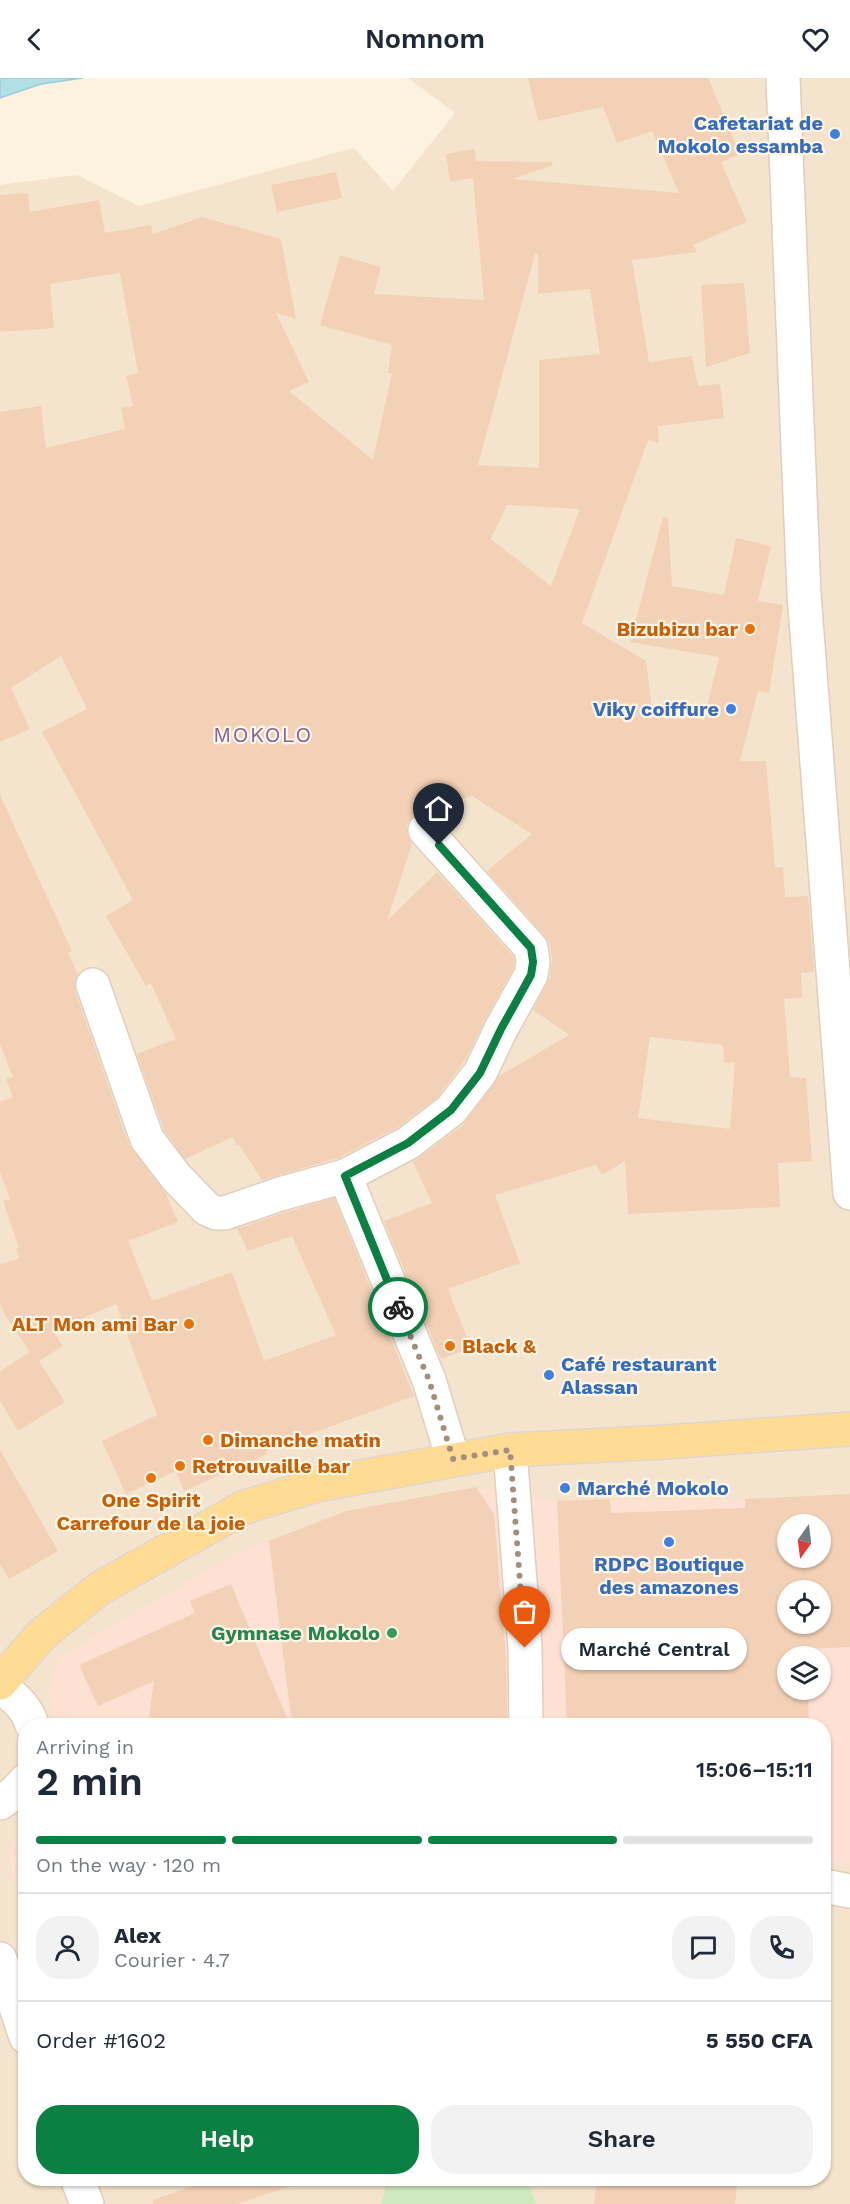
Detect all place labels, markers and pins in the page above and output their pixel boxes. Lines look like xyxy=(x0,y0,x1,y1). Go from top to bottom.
place label: Cafetariat de Mokolo essamba xyxy=(657,111,823,158)
marker: Cafetariat de Mokolo essamba xyxy=(828,127,842,141)
place label: Bizubizu bar xyxy=(616,617,738,641)
marker: Bizubizu bar xyxy=(743,622,757,636)
place label: Viky coiffure xyxy=(593,697,719,721)
marker: Viky coiffure xyxy=(724,702,738,716)
pin xyxy=(413,783,464,845)
place label: ALT Mon ami Bar xyxy=(12,1312,177,1336)
marker: ALT Mon ami Bar xyxy=(182,1317,196,1331)
place label: Black & xyxy=(462,1334,536,1358)
marker: Black & xyxy=(443,1339,457,1353)
place label: Café restaurant Alassan xyxy=(561,1352,717,1399)
marker: Café restaurant Alassan xyxy=(542,1368,556,1382)
place label: Dimanche matin xyxy=(220,1428,381,1452)
marker: Dimanche matin xyxy=(201,1433,215,1447)
place label: Retrouvaille bar xyxy=(192,1454,350,1478)
marker: Retrouvaille bar xyxy=(173,1459,187,1473)
marker: One Spirit Carrefour de la joie xyxy=(144,1471,158,1485)
place label: Marché Mokolo xyxy=(577,1476,729,1500)
marker: Marché Mokolo xyxy=(558,1481,572,1495)
place label: One Spirit Carrefour de la joie xyxy=(56,1488,246,1535)
marker: RDPC Boutique des amazones xyxy=(662,1535,676,1549)
place label: RDPC Boutique des amazones xyxy=(594,1552,744,1599)
pin xyxy=(499,1586,550,1648)
place label: Gymnase Mokolo xyxy=(211,1621,380,1645)
marker: Gymnase Mokolo xyxy=(385,1626,399,1640)
callout: Marché Central xyxy=(561,1627,747,1669)

